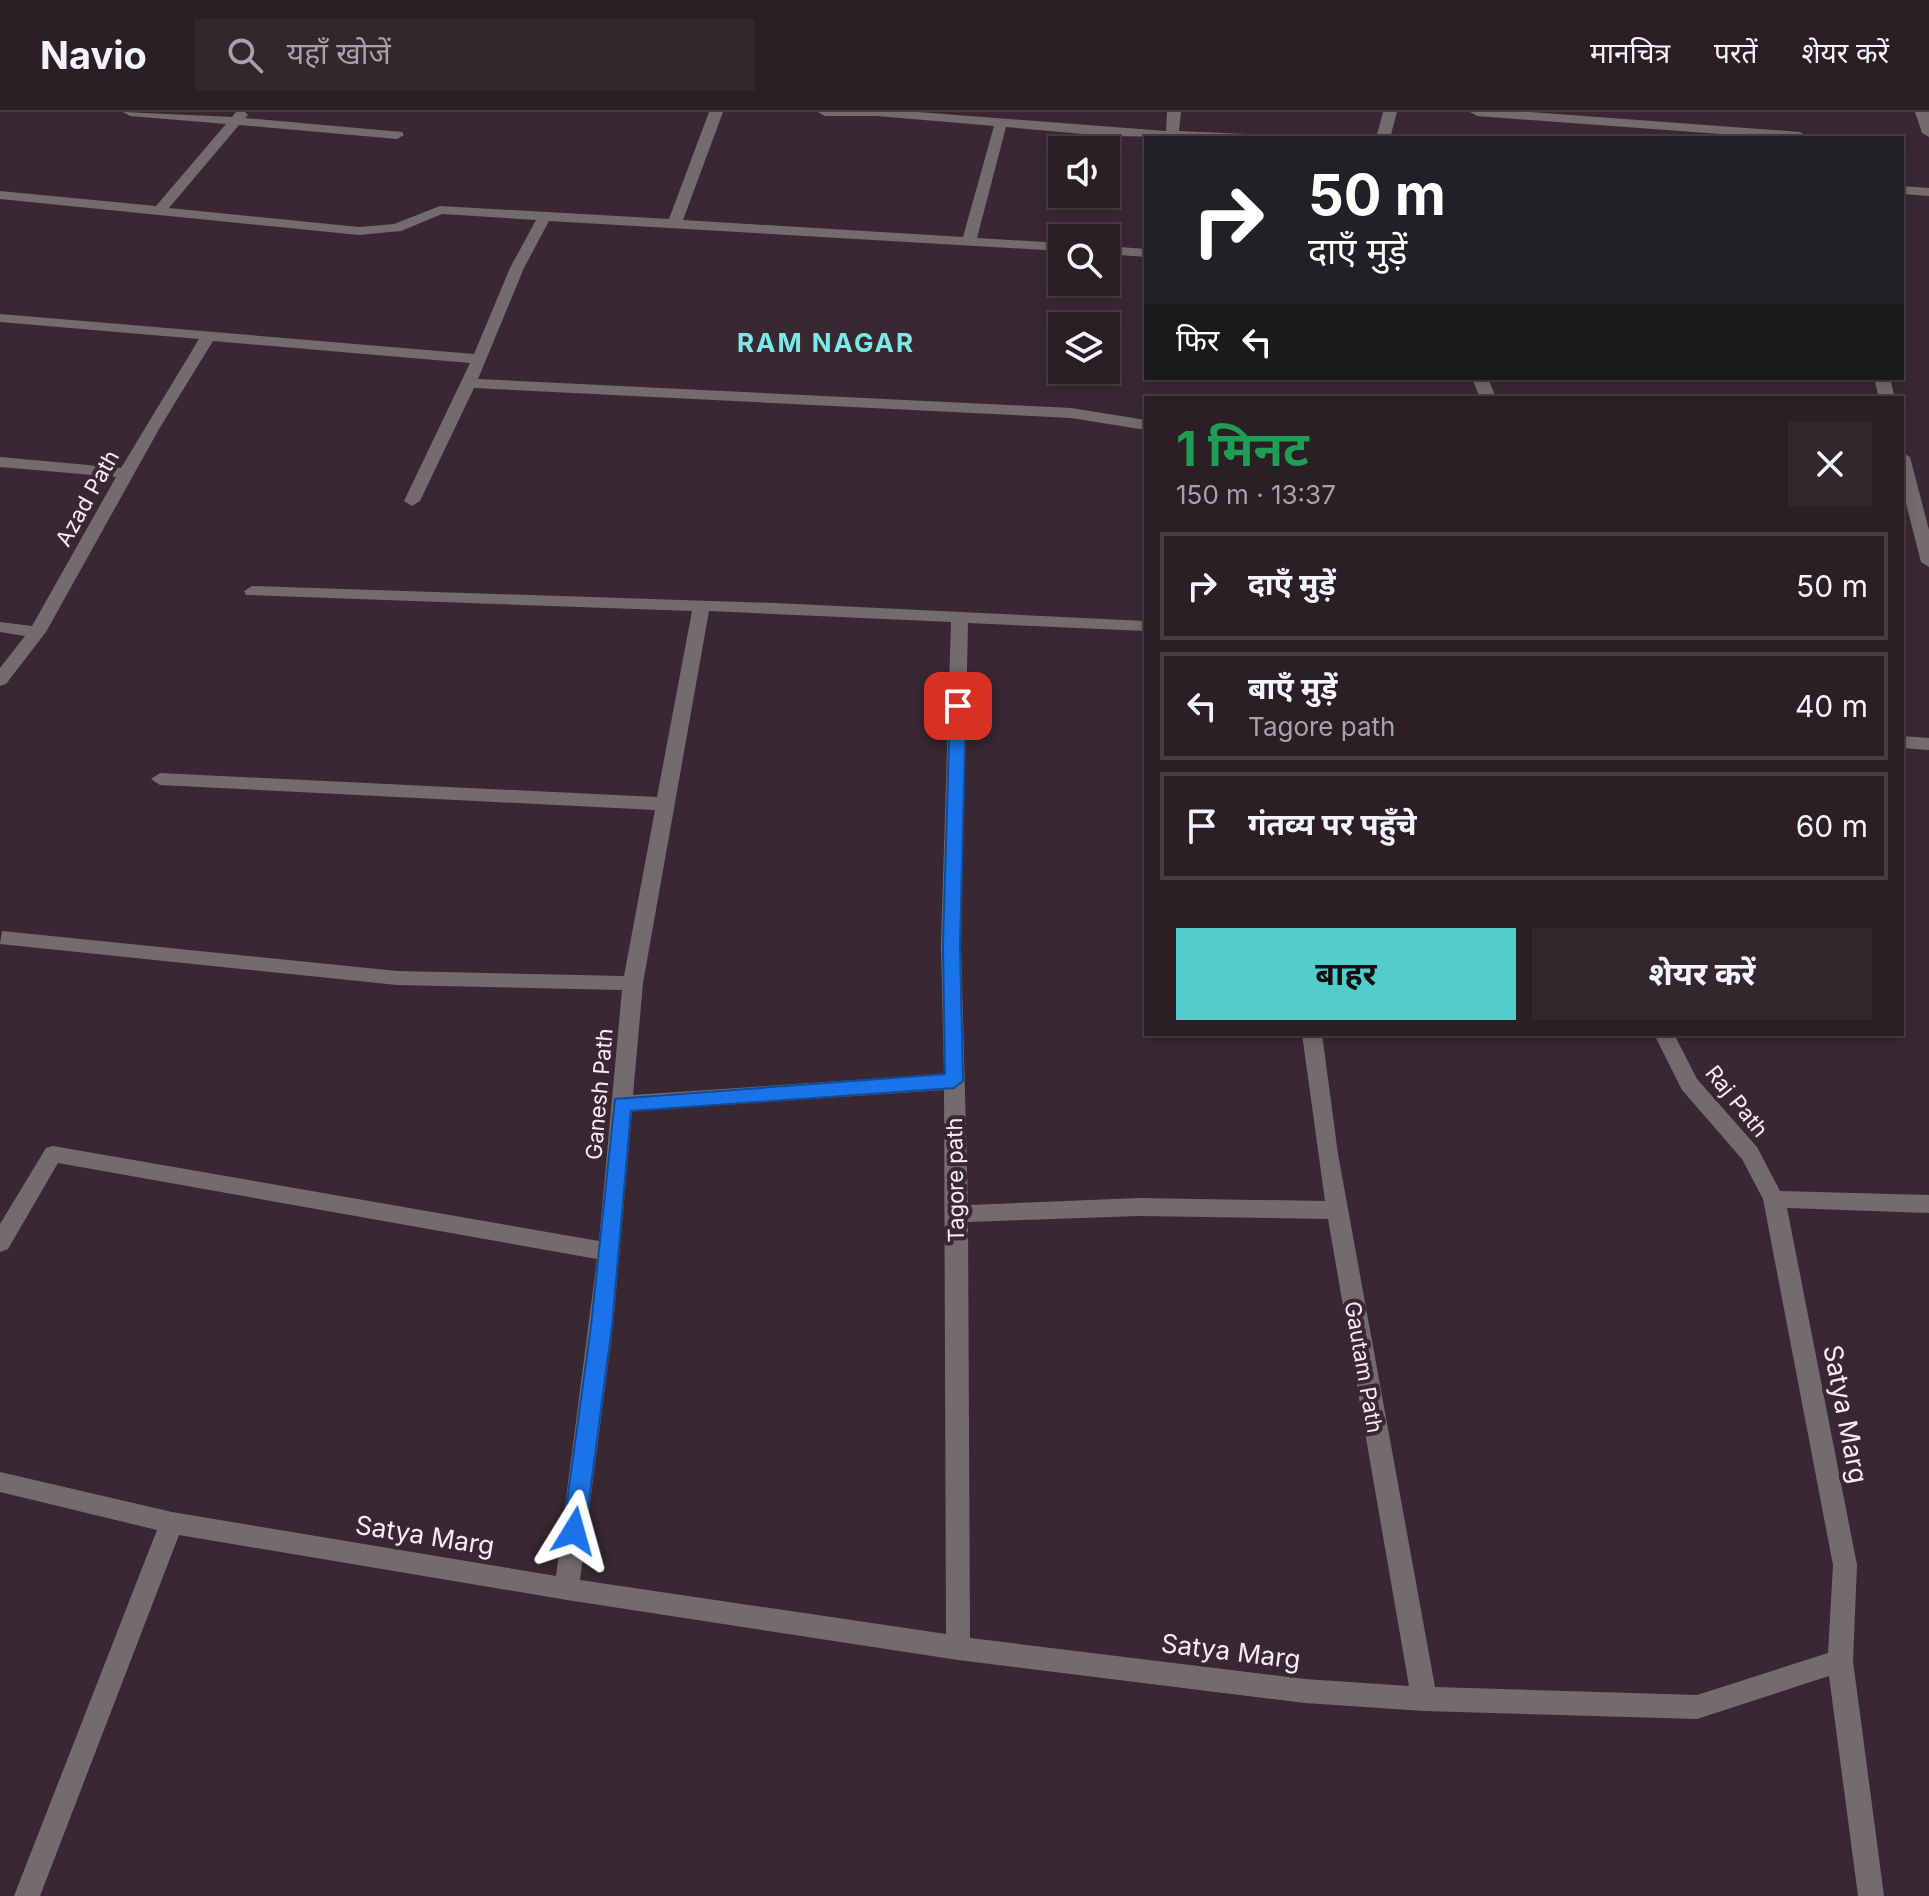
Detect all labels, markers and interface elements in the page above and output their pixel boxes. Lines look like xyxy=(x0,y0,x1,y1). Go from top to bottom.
search box xyxy=(195,19,755,91)
text: Navio xyxy=(40,32,147,78)
icon: search xyxy=(223,33,267,77)
text: यहाँ खोजें xyxy=(287,35,391,71)
text: मानचित्र xyxy=(1590,36,1670,70)
text: परतें xyxy=(1714,36,1757,70)
text: शेयर करें xyxy=(1801,36,1889,70)
map controls xyxy=(1048,136,1120,384)
button: sound xyxy=(1048,136,1120,208)
text: 50 m xyxy=(1308,161,1446,229)
icon: right xyxy=(1176,168,1280,272)
button: search xyxy=(1048,224,1120,296)
text: दाएँ मुड़ें xyxy=(1308,229,1407,273)
button: layers xyxy=(1048,312,1120,384)
icon: left xyxy=(1235,320,1279,364)
text: फिर xyxy=(1176,322,1219,358)
district label: RAM NAGAR xyxy=(737,327,915,358)
text: 1 मिनट xyxy=(1176,419,1309,478)
button: close xyxy=(1788,422,1872,506)
street label: Azad Path xyxy=(50,445,124,551)
text: 150 m · 13:37 xyxy=(1176,479,1336,510)
icon: right xyxy=(1180,564,1224,608)
text: दाएँ मुड़ें xyxy=(1248,566,1336,602)
text: 50 m xyxy=(1796,568,1868,604)
text: बाएँ मुड़ें xyxy=(1248,670,1337,706)
pin xyxy=(924,672,992,740)
icon: arrive xyxy=(936,684,980,728)
icon: left xyxy=(1180,684,1224,728)
text: 40 m xyxy=(1795,688,1868,724)
text: Tagore path xyxy=(1248,711,1396,742)
icon: arrive xyxy=(1180,804,1224,848)
text: गंतव्य पर पहुँचे xyxy=(1248,806,1416,842)
text: 60 m xyxy=(1796,808,1868,844)
button: बाहर xyxy=(1176,928,1516,1020)
button: शेयर करें xyxy=(1532,928,1872,1020)
street label: Ganesh Path xyxy=(580,1027,618,1161)
street label: Raj Path xyxy=(1700,1060,1774,1142)
street label: Tagore path xyxy=(941,1117,969,1243)
street label: Gautam Path xyxy=(1340,1299,1388,1435)
street label: Satya Marg xyxy=(1817,1342,1875,1486)
position arrow xyxy=(532,1489,616,1573)
street label: Satya Marg xyxy=(353,1509,497,1561)
street label: Satya Marg xyxy=(1160,1627,1302,1675)

